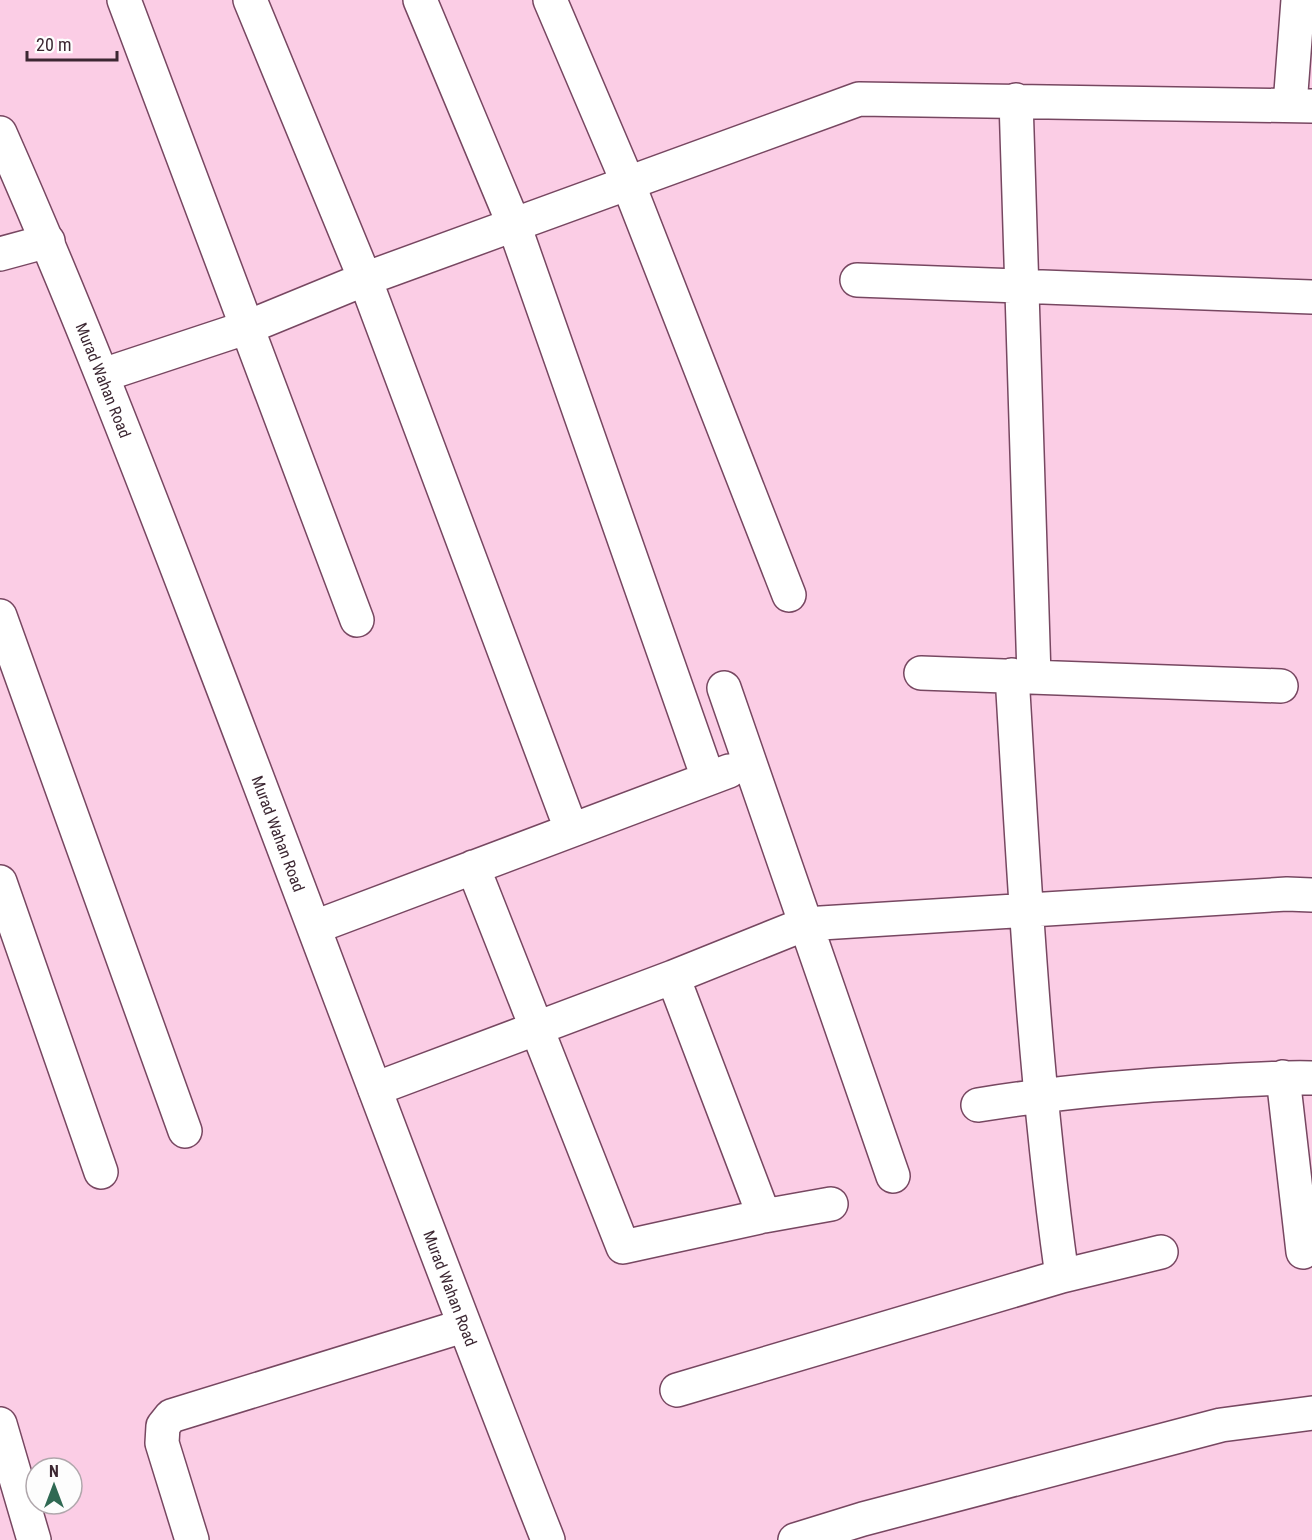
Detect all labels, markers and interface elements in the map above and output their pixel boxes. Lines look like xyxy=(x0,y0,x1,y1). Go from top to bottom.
scale bar xyxy=(27,24,117,62)
text: 20 m xyxy=(36,34,71,55)
street label: Murad Wahan Road xyxy=(72,320,135,440)
street label: Murad Wahan Road xyxy=(248,773,309,894)
street label: Murad Wahan Road xyxy=(420,1228,481,1349)
north arrow xyxy=(24,1456,84,1516)
text: N xyxy=(49,1462,59,1481)

